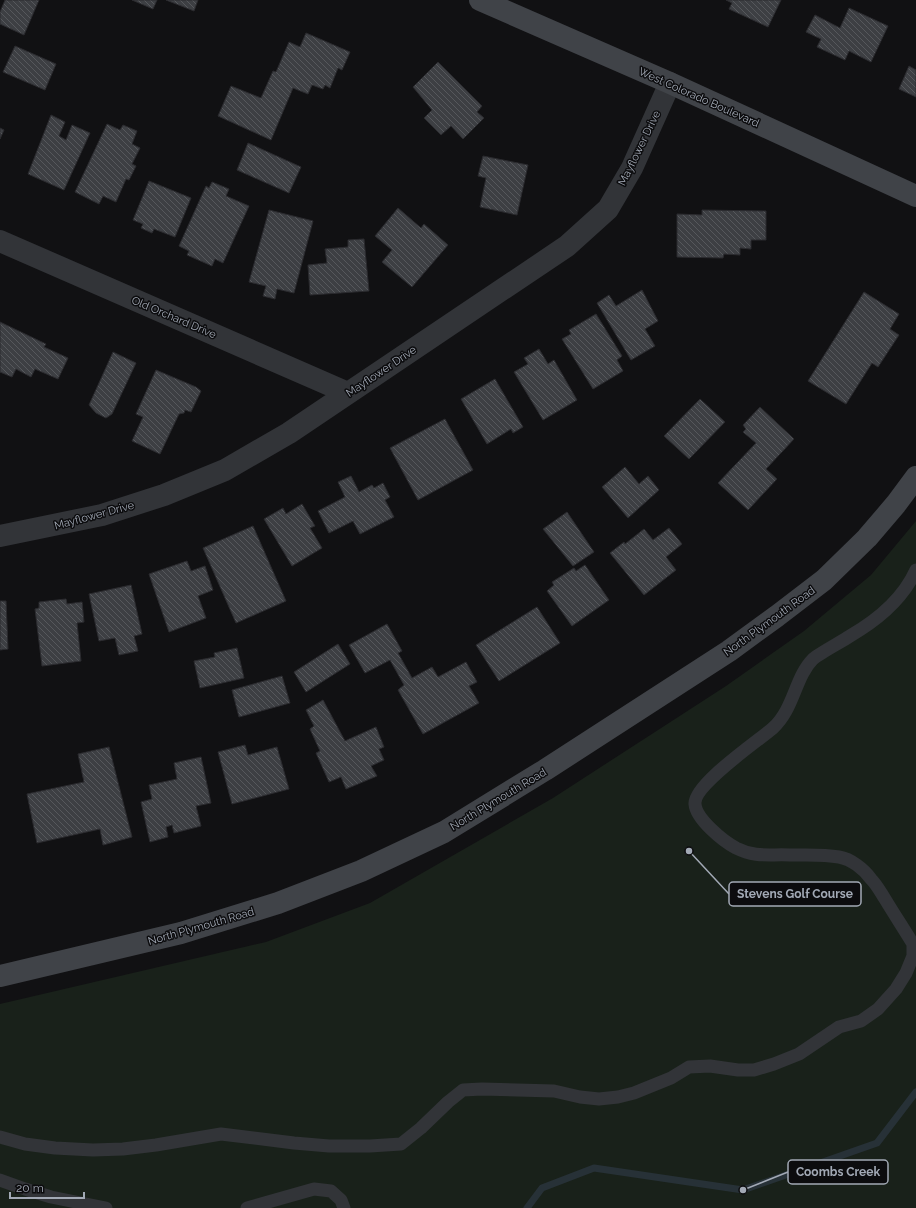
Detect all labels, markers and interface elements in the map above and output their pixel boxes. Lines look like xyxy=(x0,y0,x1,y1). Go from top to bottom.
street label: West Colorado Boulevard xyxy=(636,65,761,130)
street label: Mayflower Drive xyxy=(616,108,663,188)
street label: Old Orchard Drive xyxy=(129,294,219,341)
street label: Mayflower Drive xyxy=(344,343,419,400)
street label: Mayflower Drive xyxy=(53,498,136,532)
street label: North Plymouth Road xyxy=(721,584,818,659)
street label: North Plymouth Road xyxy=(448,766,549,833)
callout: Stevens Golf Course xyxy=(729,882,861,906)
text: Stevens Golf Course xyxy=(737,887,853,901)
street label: North Plymouth Road xyxy=(147,905,256,948)
callout: Coombs Creek xyxy=(788,1160,888,1184)
text: Coombs Creek xyxy=(796,1165,880,1179)
scale bar xyxy=(10,1174,84,1200)
text: 20 m xyxy=(16,1181,44,1195)

